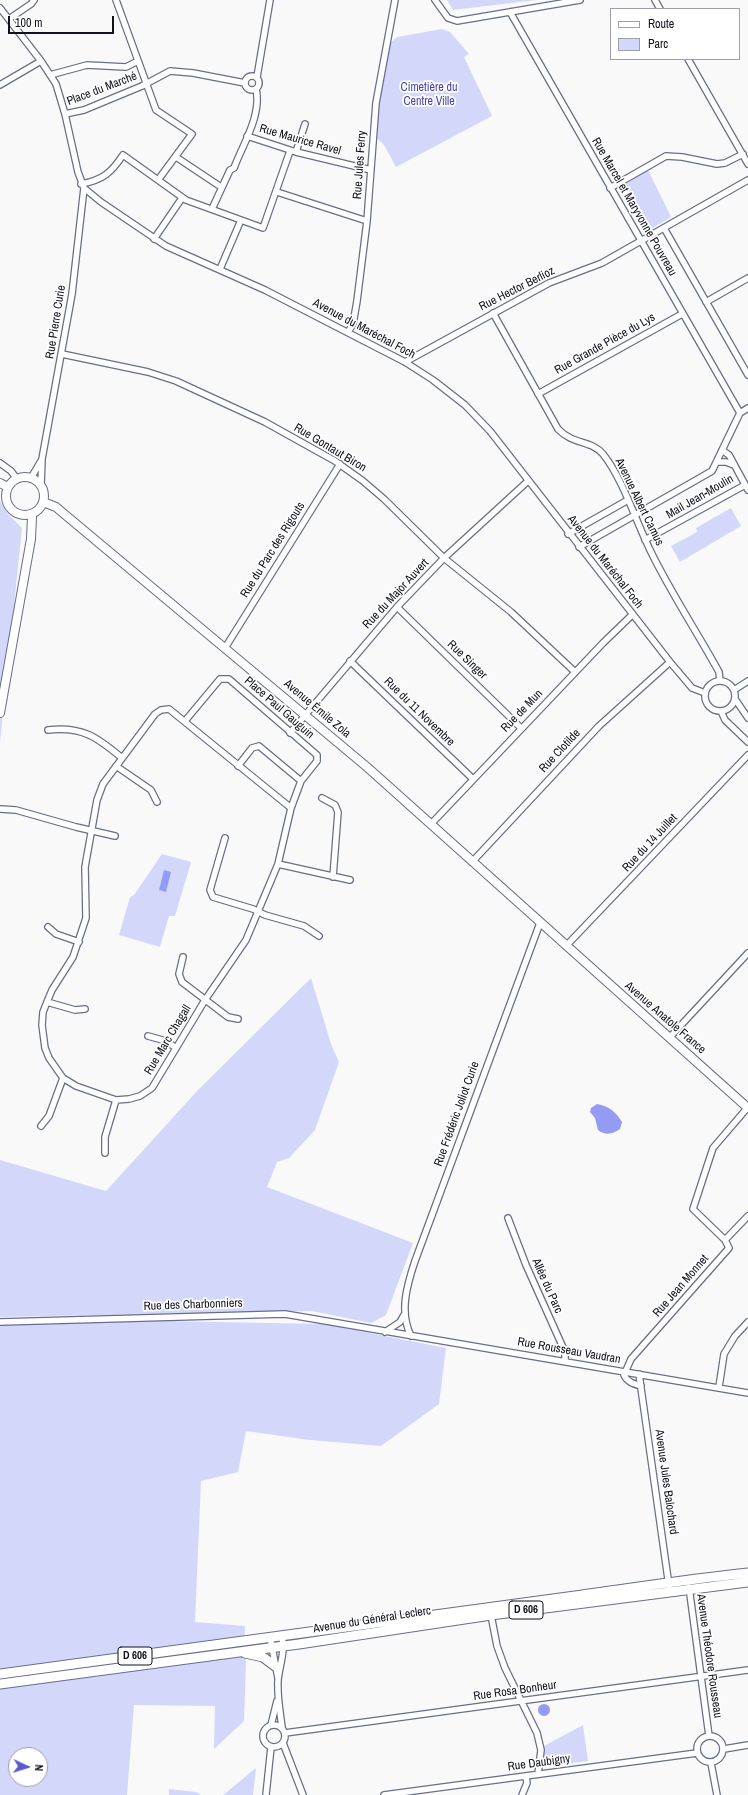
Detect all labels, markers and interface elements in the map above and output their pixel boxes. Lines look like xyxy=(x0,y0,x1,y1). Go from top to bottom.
scale bar xyxy=(10,8,116,34)
legend xyxy=(610,8,740,60)
text: 100 m xyxy=(15,15,42,31)
text: Route xyxy=(648,16,674,32)
text: Parc xyxy=(648,36,668,52)
street label: Place du Marché xyxy=(65,69,139,109)
park label: Cimetière du Centre Ville xyxy=(401,81,457,109)
street label: Rue Maurice Ravel xyxy=(258,121,342,159)
street label: Rue Jules Ferry xyxy=(350,130,370,200)
street label: Rue Marcel et Maryvonne Pouvreau xyxy=(588,135,680,279)
street label: Rue Hector Berlioz xyxy=(477,264,557,314)
street label: Rue Pierre Curie xyxy=(43,284,69,360)
street label: Avenue du Maréchal Foch xyxy=(310,296,418,362)
street label: Rue Grande Pièce du Lys xyxy=(552,310,658,378)
street label: Rue Gontaut Biron xyxy=(291,421,369,475)
street label: Avenue Albert Camus xyxy=(612,456,666,548)
street label: Mail Jean-Moulin xyxy=(664,472,736,522)
street label: Rue du Parc des Rigouts xyxy=(238,500,308,600)
street label: Avenue du Maréchal Foch xyxy=(564,513,646,611)
street label: Rue du Major Auvert xyxy=(360,556,432,632)
street label: Rue Singer xyxy=(444,638,490,682)
street label: Place Paul Gauguin xyxy=(241,674,317,742)
street label: Rue du 11 Novembre xyxy=(381,675,457,749)
street label: Avenue Émile Zola xyxy=(281,677,353,741)
street label: Rue de Mun xyxy=(498,687,546,735)
street label: Rue Clotilde xyxy=(536,726,584,776)
street label: Rue du 14 Juillet xyxy=(620,811,680,875)
street label: Avenue Anatole France xyxy=(622,979,708,1057)
street label: Rue Marc Chagall xyxy=(142,1003,194,1077)
street label: Rue Frédéric Joliot Curie xyxy=(431,1060,483,1168)
street label: Rue Jean Monnet xyxy=(650,1252,712,1320)
street label: Allée du Parc xyxy=(529,1256,565,1316)
street label: Rue des Charbonniers xyxy=(143,1296,243,1314)
street label: Rue Rousseau Vaudran xyxy=(516,1335,622,1367)
street label: Avenue Jules Balochard xyxy=(651,1429,681,1535)
street label: Avenue Théodore Rousseau xyxy=(693,1593,725,1719)
road number: D 606 xyxy=(509,1601,543,1619)
street label: Avenue du Général Leclerc xyxy=(312,1604,432,1636)
road number: D 606 xyxy=(118,1647,152,1665)
street label: Rue Rosa Bonheur xyxy=(473,1678,557,1704)
north arrow xyxy=(8,1747,48,1787)
street label: Rue Daubigny xyxy=(507,1751,571,1775)
text: N xyxy=(32,1764,46,1771)

